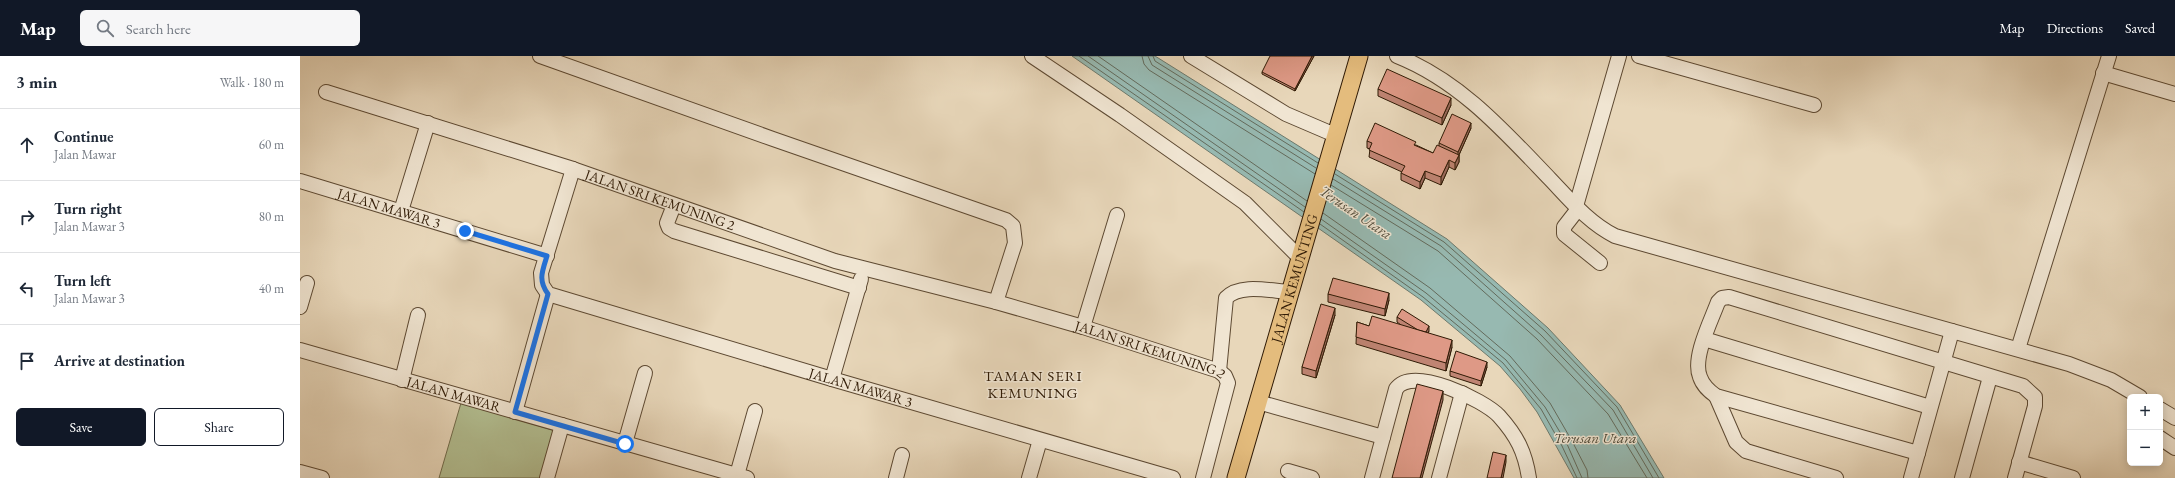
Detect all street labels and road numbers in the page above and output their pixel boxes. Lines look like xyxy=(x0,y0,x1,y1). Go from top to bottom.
street label: JALAN SRI KEMUNING 2 xyxy=(582,165,738,234)
street label: JALAN MAWAR 3 xyxy=(334,184,443,232)
street label: JALAN KEMUNTING xyxy=(1267,212,1321,346)
street label: JALAN SRI KEMUNING 2 xyxy=(1072,316,1230,382)
street label: JALAN MAWAR 3 xyxy=(806,363,915,411)
street label: JALAN MAWAR xyxy=(404,372,504,416)

